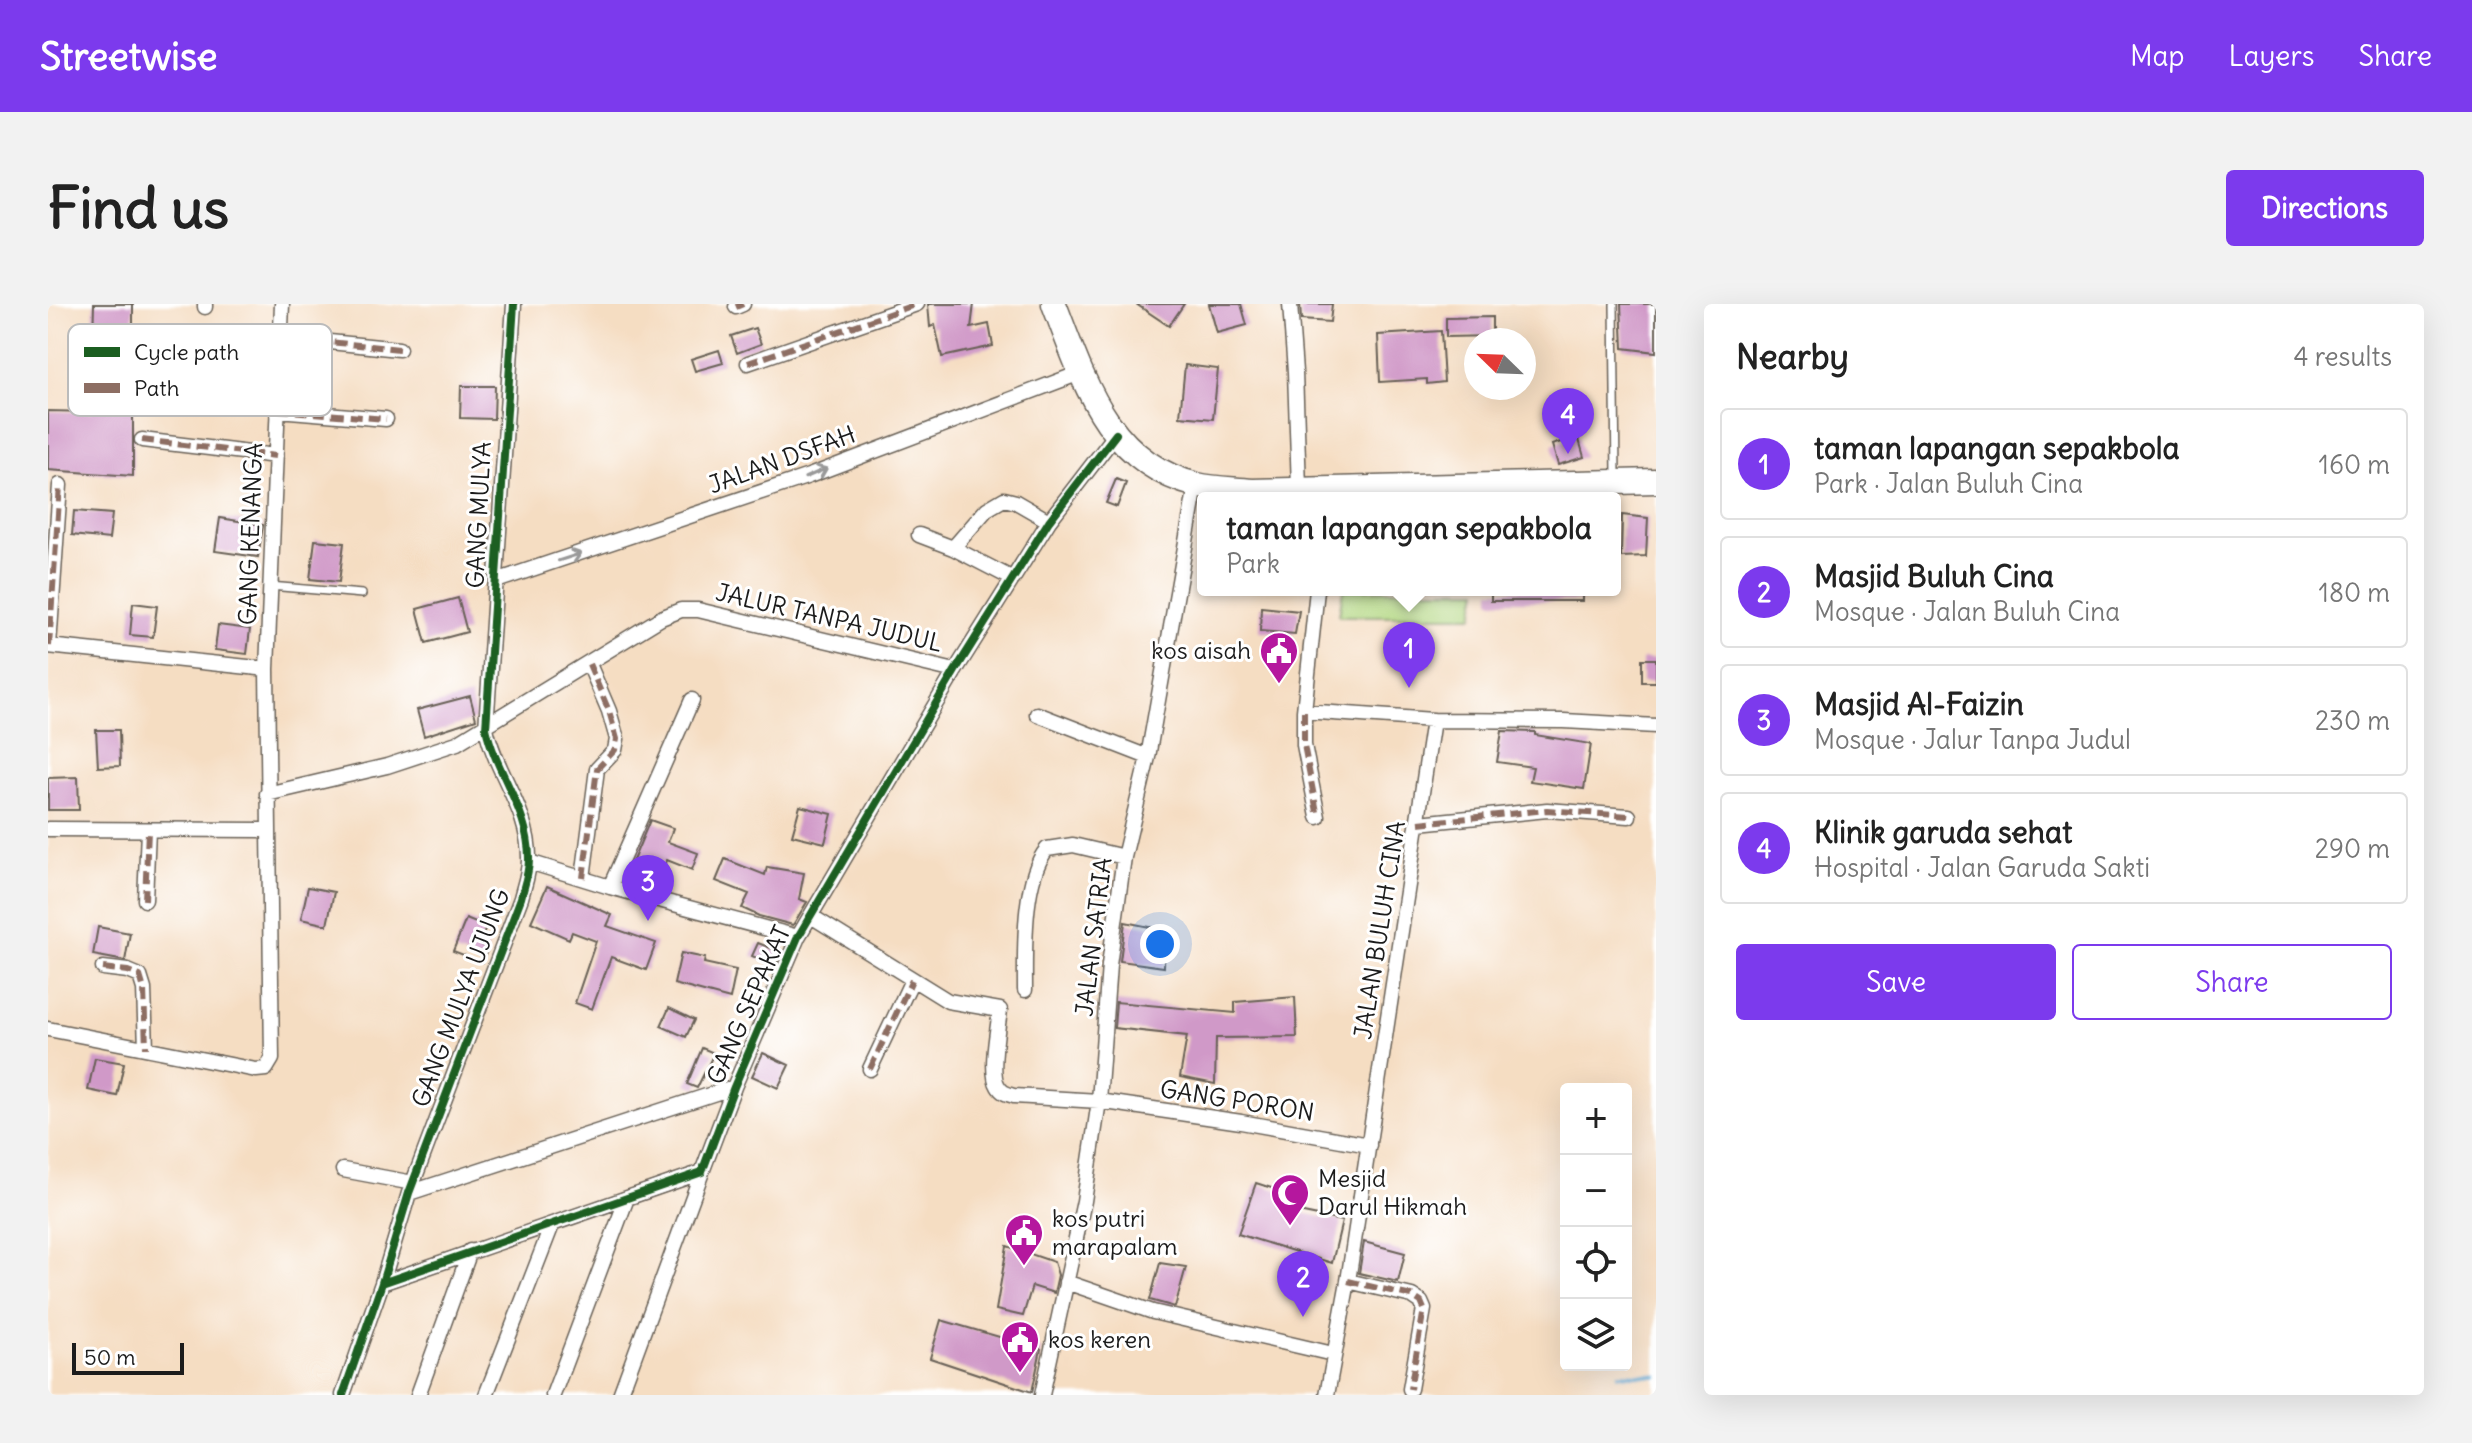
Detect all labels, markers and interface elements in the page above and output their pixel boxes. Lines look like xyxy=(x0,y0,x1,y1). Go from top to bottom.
text: Streetwise xyxy=(40,33,218,80)
text: Map xyxy=(2130,38,2185,74)
text: Layers xyxy=(2229,38,2315,74)
text: Share xyxy=(2359,38,2432,74)
button: Directions xyxy=(2226,170,2424,246)
text: Find us xyxy=(48,173,229,243)
legend xyxy=(68,324,332,416)
north arrow xyxy=(1464,328,1536,400)
text: Nearby xyxy=(1736,335,1849,378)
text: Cycle path xyxy=(134,338,239,366)
text: 4 results xyxy=(2294,340,2392,373)
text: Path xyxy=(134,374,179,402)
pin: 4 xyxy=(1542,388,1594,454)
street label: JALAN DSFAH xyxy=(704,419,859,500)
text: taman lapangan sepakbola xyxy=(1814,429,2180,467)
street label: GANG MULYA xyxy=(459,441,497,589)
street label: GANG KENANGA xyxy=(232,442,268,626)
text: 1 xyxy=(1759,448,1769,481)
text: 160 m xyxy=(2319,448,2390,481)
one-way arrow xyxy=(803,464,828,479)
text: Park · Jalan Buluh Cina xyxy=(1814,467,2083,500)
popup xyxy=(1197,492,1621,596)
text: taman lapangan sepakbola xyxy=(1226,509,1592,547)
text: Park xyxy=(1226,547,1280,580)
one-way arrow xyxy=(557,549,582,563)
text: Masjid Buluh Cina xyxy=(1814,557,2054,595)
street label: JALUR TANPA JUDUL xyxy=(713,576,945,658)
text: 2 xyxy=(1757,576,1771,609)
text: 180 m xyxy=(2319,576,2390,609)
text: Mosque · Jalan Buluh Cina xyxy=(1814,595,2120,628)
pin: 1 xyxy=(1383,622,1435,688)
public building icon: kos aisah xyxy=(1258,630,1300,685)
place label: kos aisah xyxy=(1151,635,1251,665)
text: Masjid Al-Faizin xyxy=(1814,685,2024,723)
text: 3 xyxy=(1757,704,1771,737)
text: 230 m xyxy=(2315,704,2390,737)
text: Mosque · Jalur Tanpa Judul xyxy=(1814,723,2131,756)
text: Klinik garuda sehat xyxy=(1814,813,2072,851)
street label: JALAN BULUH CINA xyxy=(1347,819,1411,1041)
text: 4 xyxy=(1756,832,1772,865)
text: 290 m xyxy=(2315,832,2390,865)
text: Hospital · Jalan Garuda Sakti xyxy=(1814,851,2150,884)
pin: 3 xyxy=(622,855,674,921)
street label: JALAN SATRIA xyxy=(1068,856,1118,1018)
street label: GANG MULYA UJUNG xyxy=(405,884,516,1111)
street label: GANG SEPAKAT xyxy=(700,921,796,1089)
your location xyxy=(1140,924,1180,964)
button: Save xyxy=(1736,944,2056,1020)
button: Share xyxy=(2072,944,2392,1020)
street label: GANG PORON xyxy=(1158,1073,1316,1127)
map controls xyxy=(1560,1083,1632,1371)
button: + xyxy=(1560,1083,1632,1155)
button: − xyxy=(1560,1155,1632,1227)
place label: Mesjid Darul Hikmah xyxy=(1318,1163,1467,1221)
mosque icon: Mesjid Darul Hikmah xyxy=(1269,1172,1311,1227)
place label: kos putri marapalam xyxy=(1052,1203,1178,1261)
public building icon: kos putri marapalam xyxy=(1003,1212,1045,1267)
button: locate xyxy=(1560,1227,1632,1299)
pin: 2 xyxy=(1277,1251,1329,1317)
button: layers xyxy=(1560,1299,1632,1371)
public building icon: kos keren xyxy=(999,1319,1041,1374)
place label: kos keren xyxy=(1048,1324,1151,1354)
scale bar xyxy=(72,1339,184,1375)
text: 50 m xyxy=(84,1343,136,1371)

